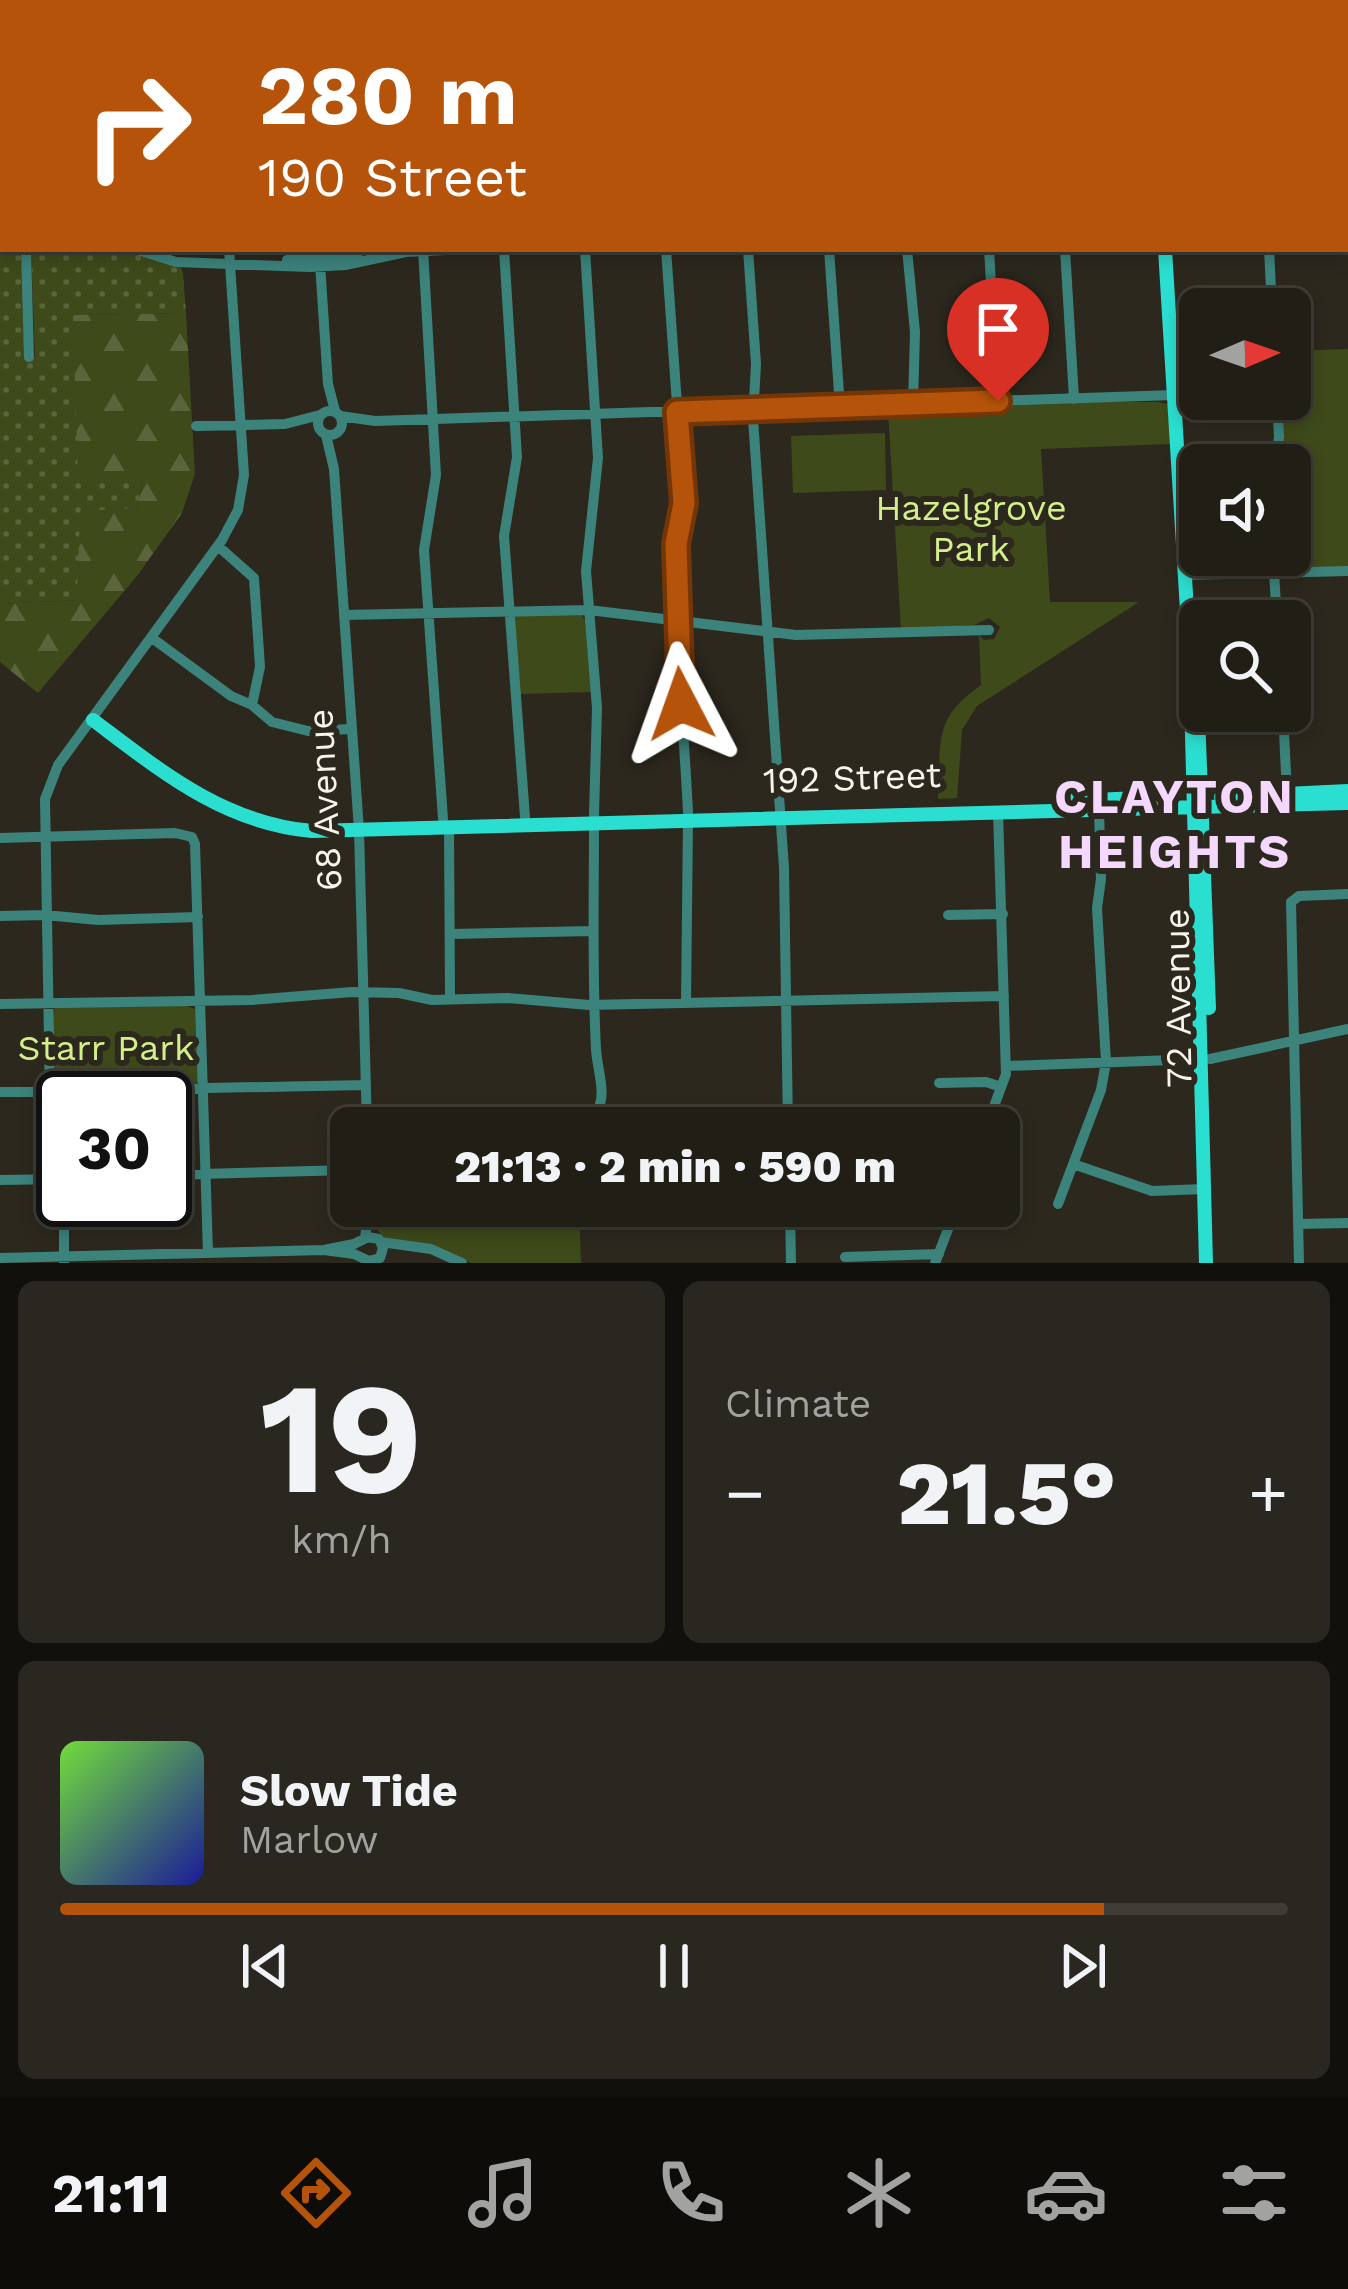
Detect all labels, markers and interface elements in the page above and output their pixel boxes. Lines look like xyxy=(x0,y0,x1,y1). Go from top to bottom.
text: 280 m xyxy=(258,46,518,144)
icon: right xyxy=(60,48,216,204)
text: 190 Street xyxy=(258,146,527,209)
pin xyxy=(947,278,1049,401)
north arrow xyxy=(1179,288,1311,420)
map controls xyxy=(1179,288,1311,732)
icon: arrive xyxy=(965,296,1031,362)
button: sound xyxy=(1179,444,1311,576)
park label: Hazelgrove Park xyxy=(875,487,1067,570)
button: search xyxy=(1179,600,1311,732)
position arrow xyxy=(618,641,744,767)
street label: 68 Avenue xyxy=(299,708,351,892)
street label: 192 Street xyxy=(762,754,942,802)
district label: CLAYTON HEIGHTS xyxy=(1054,768,1296,880)
street label: 72 Avenue xyxy=(1155,908,1201,1088)
park label: Starr Park xyxy=(18,1027,194,1069)
speed limit sign: 30 xyxy=(36,1071,192,1227)
text: 21:13 · 2 min · 590 m xyxy=(454,1140,896,1193)
text: 19 xyxy=(260,1347,423,1530)
text: Climate xyxy=(725,1381,871,1426)
text: 21.5° xyxy=(897,1440,1116,1546)
text: − xyxy=(725,1455,765,1532)
text: + xyxy=(1248,1455,1288,1532)
text: km/h xyxy=(291,1517,392,1562)
text: Slow Tide xyxy=(240,1764,458,1817)
text: Marlow xyxy=(240,1817,378,1862)
icon: previous xyxy=(232,1933,298,1999)
icon: pause xyxy=(641,1933,707,1999)
icon: next xyxy=(1050,1933,1116,1999)
icon: directions xyxy=(274,2151,358,2235)
icon: music xyxy=(461,2151,545,2235)
icon: phone xyxy=(649,2151,733,2235)
icon: climate xyxy=(837,2151,921,2235)
icon: car xyxy=(1024,2151,1108,2235)
icon: filters xyxy=(1212,2151,1296,2235)
text: 21:11 xyxy=(52,2162,170,2225)

